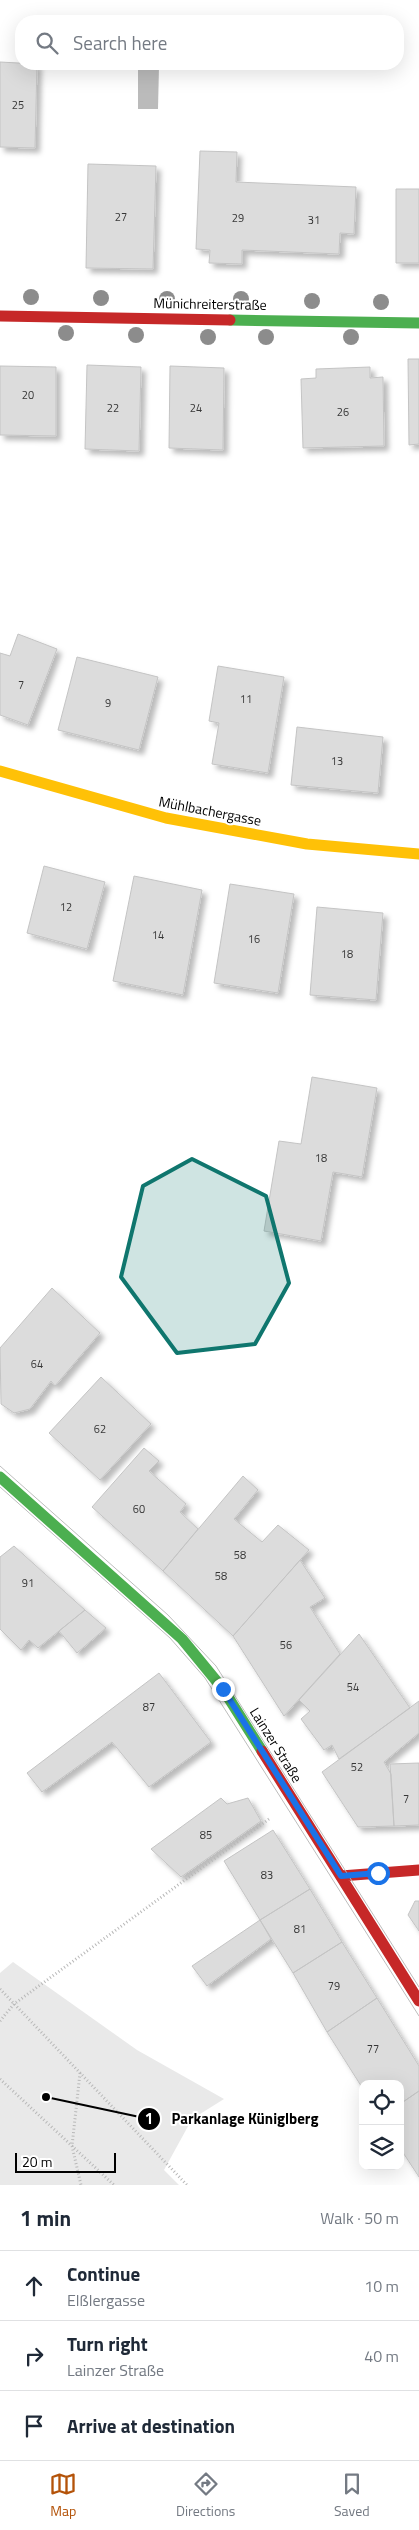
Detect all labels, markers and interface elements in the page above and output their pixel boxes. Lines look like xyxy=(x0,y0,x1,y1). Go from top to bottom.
search box xyxy=(15,15,404,70)
text: Search here xyxy=(73,28,167,57)
icon: search xyxy=(33,29,61,57)
house number: 25 xyxy=(12,97,24,113)
house number: 27 xyxy=(115,209,127,225)
house number: 29 xyxy=(232,210,244,226)
house number: 31 xyxy=(308,212,320,228)
street label: Münichreiterstraße xyxy=(153,292,267,315)
house number: 20 xyxy=(22,387,34,403)
house number: 22 xyxy=(107,400,119,416)
house number: 24 xyxy=(190,400,202,416)
house number: 26 xyxy=(337,404,349,420)
house number: 7 xyxy=(18,677,24,693)
house number: 11 xyxy=(240,691,252,707)
house number: 9 xyxy=(105,695,111,711)
house number: 13 xyxy=(331,753,343,769)
street label: Mühlbachergasse xyxy=(157,790,263,831)
house number: 12 xyxy=(60,899,72,915)
house number: 14 xyxy=(152,927,164,943)
house number: 16 xyxy=(248,931,260,947)
house number: 18 xyxy=(341,946,353,962)
house number: 18 xyxy=(315,1150,327,1166)
house number: 64 xyxy=(31,1356,43,1372)
house number: 62 xyxy=(94,1421,106,1437)
house number: 60 xyxy=(133,1501,145,1517)
house number: 58 xyxy=(234,1547,246,1563)
house number: 58 xyxy=(215,1568,227,1584)
house number: 91 xyxy=(22,1575,34,1591)
house number: 56 xyxy=(280,1637,292,1653)
route end xyxy=(212,1678,235,1701)
house number: 54 xyxy=(347,1679,359,1695)
house number: 87 xyxy=(143,1699,155,1715)
street label: Lainzer Straße xyxy=(245,1703,308,1786)
house number: 52 xyxy=(351,1759,363,1775)
house number: 7 xyxy=(403,1791,409,1807)
house number: 85 xyxy=(200,1827,212,1843)
route start xyxy=(367,1862,390,1885)
house number: 83 xyxy=(261,1867,273,1883)
house number: 81 xyxy=(294,1921,306,1937)
house number: 79 xyxy=(328,1978,340,1994)
house number: 77 xyxy=(367,2041,379,2057)
map controls xyxy=(359,2080,404,2170)
button: locate xyxy=(359,2080,404,2125)
callout: Parkanlage Küniglberg xyxy=(136,2104,328,2134)
text: 1 xyxy=(145,2107,153,2130)
text: Parkanlage Küniglberg xyxy=(172,2107,318,2130)
button: layers xyxy=(359,2125,404,2170)
scale bar xyxy=(15,2150,116,2173)
text: 20 m xyxy=(22,2151,52,2172)
text: 1 min xyxy=(20,2202,71,2234)
text: Walk · 50 m xyxy=(320,2206,399,2230)
text: Continue xyxy=(67,2259,140,2288)
icon: ahead xyxy=(20,2272,48,2300)
text: 10 m xyxy=(364,2274,399,2298)
text: Elßlergasse xyxy=(67,2288,145,2312)
text: Turn right xyxy=(67,2329,148,2358)
icon: right xyxy=(20,2342,48,2370)
text: 40 m xyxy=(364,2344,399,2368)
text: Lainzer Straße xyxy=(67,2358,164,2382)
text: Arrive at destination xyxy=(67,2411,235,2440)
icon: arrive xyxy=(20,2412,48,2440)
tab: Map xyxy=(49,2470,77,2521)
tab: Directions xyxy=(176,2470,235,2521)
tab: Saved xyxy=(334,2470,370,2521)

